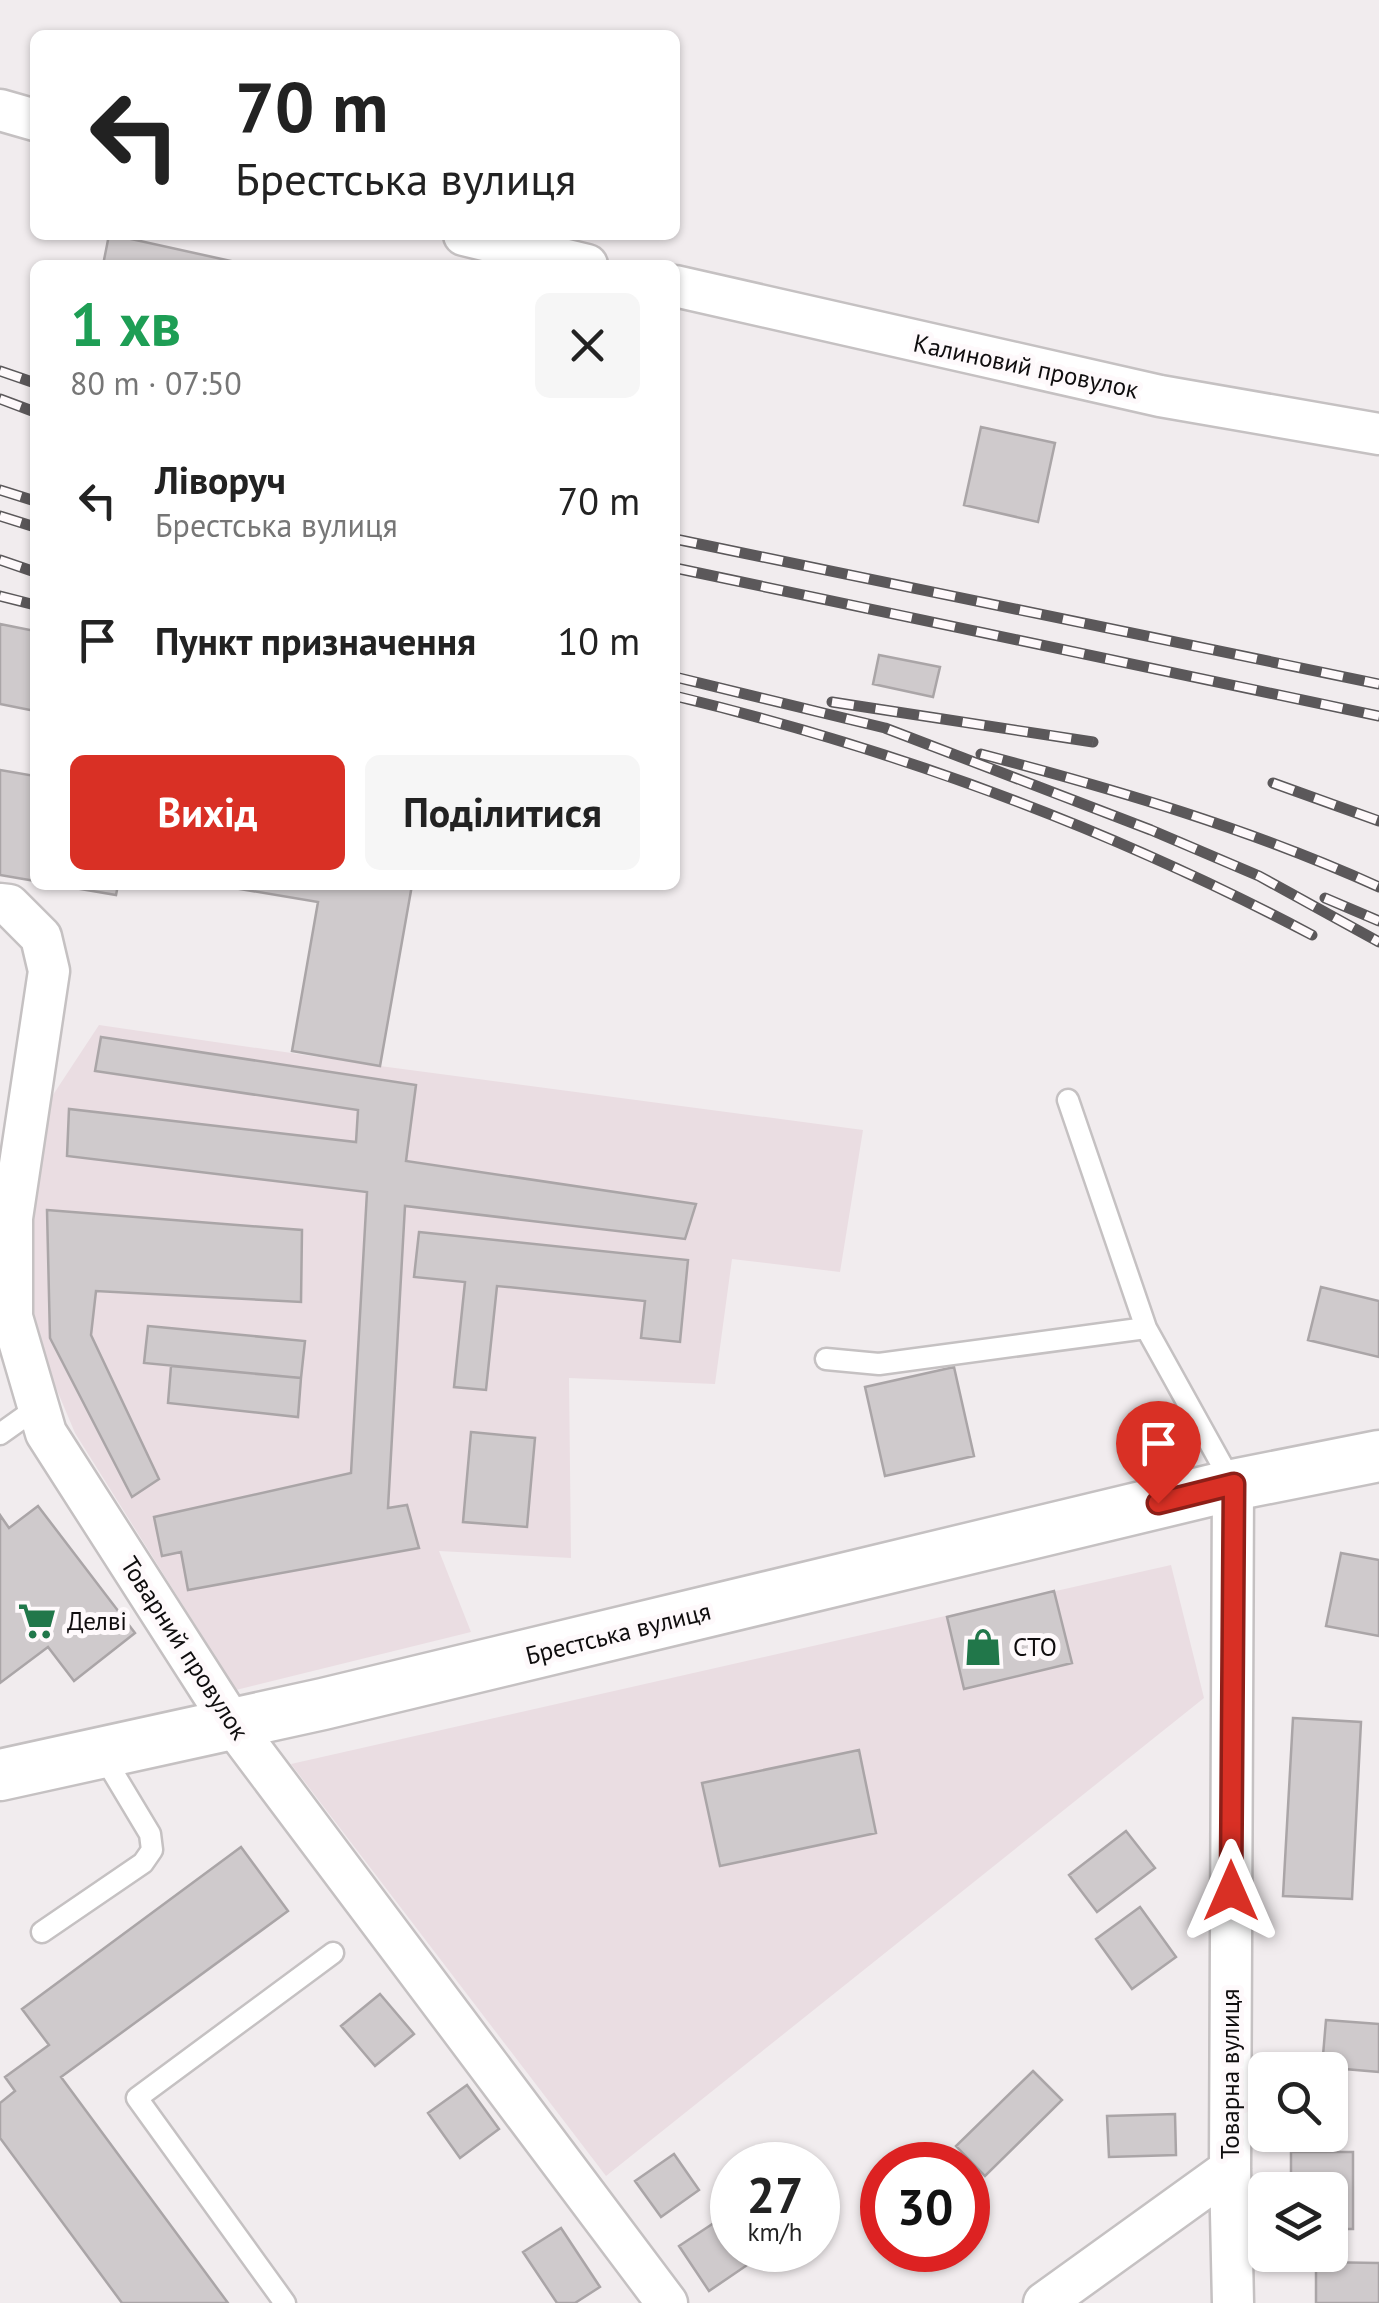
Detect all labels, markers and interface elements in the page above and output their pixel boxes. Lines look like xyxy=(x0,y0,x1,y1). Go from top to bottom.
text: 70 m xyxy=(235,61,388,151)
icon: left xyxy=(70,70,200,200)
text: Брестська вулиця xyxy=(235,149,576,207)
text: 1 хв xyxy=(70,285,181,363)
button: close xyxy=(535,293,640,398)
street label: Калиновий провулок xyxy=(911,327,1141,405)
text: 80 m · 07:50 xyxy=(70,362,242,404)
text: Ліворуч xyxy=(155,455,286,504)
icon: left xyxy=(70,473,125,528)
text: 70 m xyxy=(558,476,640,525)
text: Брестська вулиця xyxy=(155,504,398,546)
icon: arrive xyxy=(70,613,125,668)
text: Пункт призначення xyxy=(155,616,476,665)
text: 10 m xyxy=(558,616,640,665)
button: Вихід xyxy=(70,755,345,870)
button: Поділитися xyxy=(365,755,640,870)
pin xyxy=(1116,1401,1201,1504)
icon: arrive xyxy=(1131,1416,1186,1471)
street label: Товарний провулок xyxy=(114,1550,256,1746)
street label: Брестська вулиця xyxy=(522,1595,714,1671)
supermarket icon: Делві xyxy=(16,1600,58,1642)
place label: Делві xyxy=(67,1605,127,1637)
shop icon: СТО xyxy=(962,1626,1004,1668)
place label: СТО xyxy=(1013,1631,1057,1663)
position arrow xyxy=(1179,1839,1283,1943)
street label: Товарна вулиця xyxy=(1214,1989,1246,2159)
map controls xyxy=(1248,2052,1348,2272)
button: search xyxy=(1248,2052,1348,2152)
speed limit sign: 30 xyxy=(860,2142,990,2272)
text: 27 xyxy=(747,2162,803,2227)
button: layers xyxy=(1248,2172,1348,2272)
text: km/h xyxy=(748,2216,802,2248)

